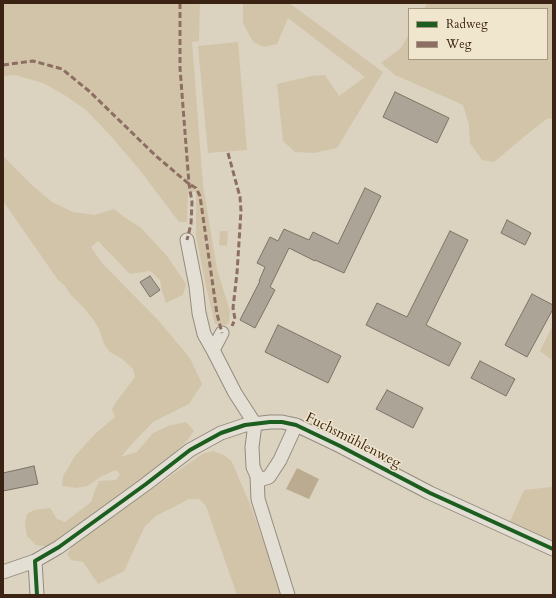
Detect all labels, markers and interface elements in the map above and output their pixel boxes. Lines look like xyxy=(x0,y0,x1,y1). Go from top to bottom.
legend xyxy=(408,8,548,60)
text: Radweg xyxy=(446,16,488,32)
text: Weg xyxy=(446,36,471,52)
street label: Fuchsmühlenweg xyxy=(302,410,404,472)

